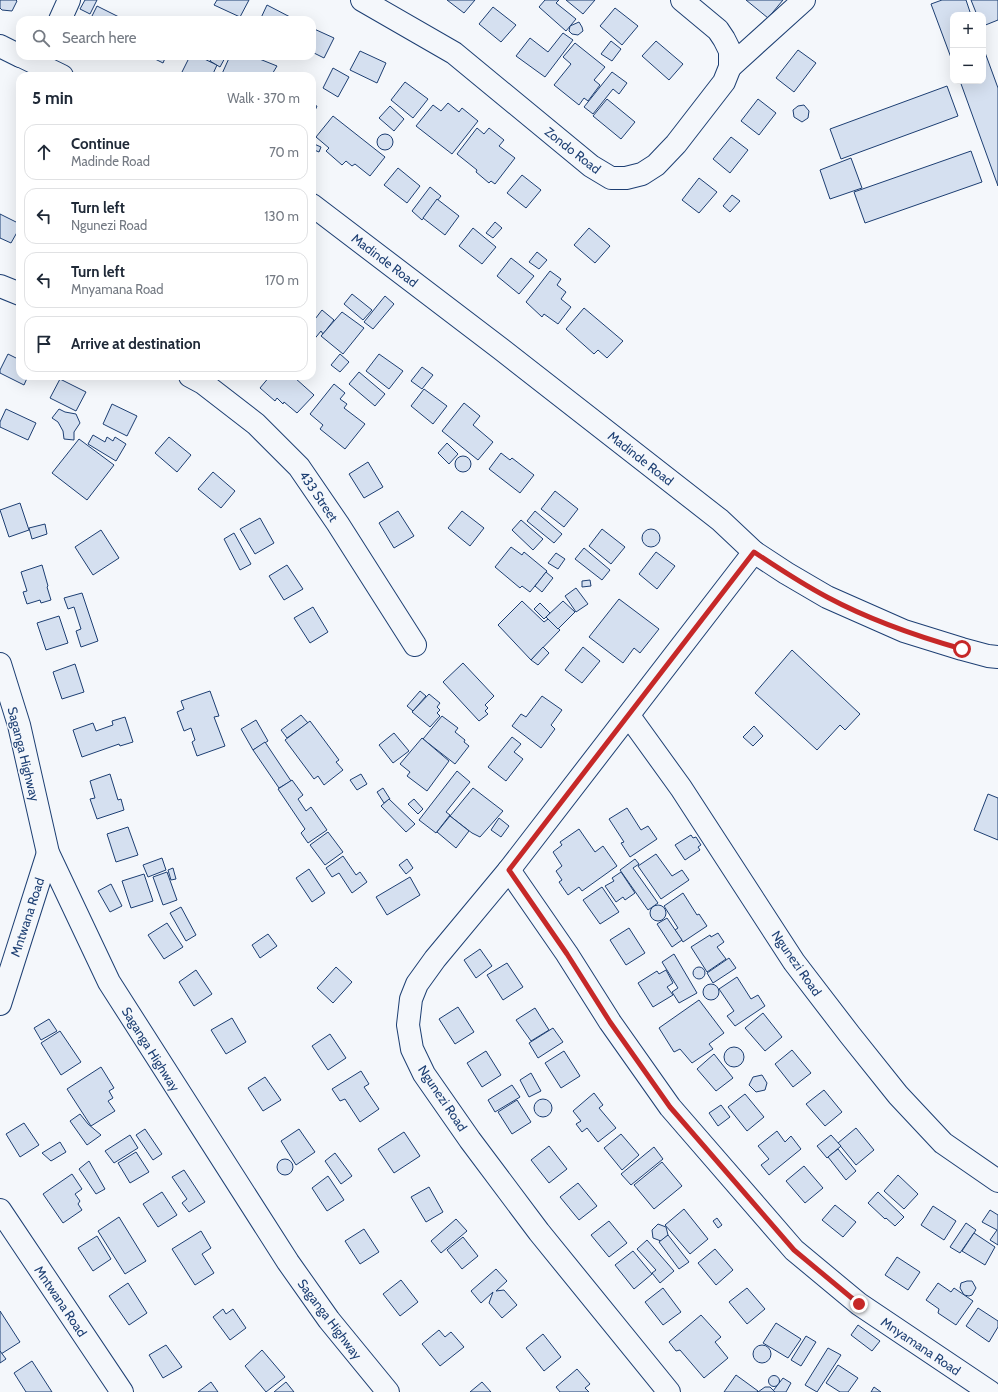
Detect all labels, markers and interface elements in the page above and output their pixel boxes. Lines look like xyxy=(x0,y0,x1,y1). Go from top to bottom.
map controls xyxy=(950,12,986,84)
button: + xyxy=(950,12,986,48)
search box xyxy=(16,16,316,60)
icon: search xyxy=(30,27,52,49)
text: Search here xyxy=(62,29,137,47)
button: − xyxy=(950,48,986,84)
text: 5 min xyxy=(32,88,73,108)
text: Walk · 370 m xyxy=(227,90,300,106)
street label: Zondo Road xyxy=(542,123,604,177)
text: Continue xyxy=(71,135,130,153)
icon: ahead xyxy=(33,141,55,163)
text: 70 m xyxy=(269,144,299,160)
text: Madinde Road xyxy=(71,153,150,169)
text: Turn left xyxy=(71,199,125,217)
icon: left xyxy=(33,205,55,227)
text: 130 m xyxy=(264,208,299,224)
text: Ngunezi Road xyxy=(71,217,147,233)
street label: Madinde Road xyxy=(349,230,421,290)
text: Turn left xyxy=(71,263,125,281)
icon: left xyxy=(33,269,55,291)
text: 170 m xyxy=(265,272,299,288)
text: Mnyamana Road xyxy=(71,281,164,297)
icon: arrive xyxy=(33,333,55,355)
text: Arrive at destination xyxy=(71,335,201,353)
street label: Madinde Road xyxy=(605,427,677,489)
street label: 433 Street xyxy=(296,468,342,525)
route start xyxy=(953,640,971,658)
street label: Saganga Highway xyxy=(5,705,44,803)
street label: Mntwana Road xyxy=(7,875,47,959)
street label: Ngunezi Road xyxy=(769,927,825,999)
street label: Saganga Highway xyxy=(119,1004,184,1095)
street label: Ngunezi Road xyxy=(415,1062,471,1134)
street label: Mntwana Road xyxy=(31,1262,91,1340)
street label: Saganga Highway xyxy=(295,1276,366,1363)
route end xyxy=(850,1295,868,1313)
street label: Mnyamana Road xyxy=(878,1314,964,1378)

